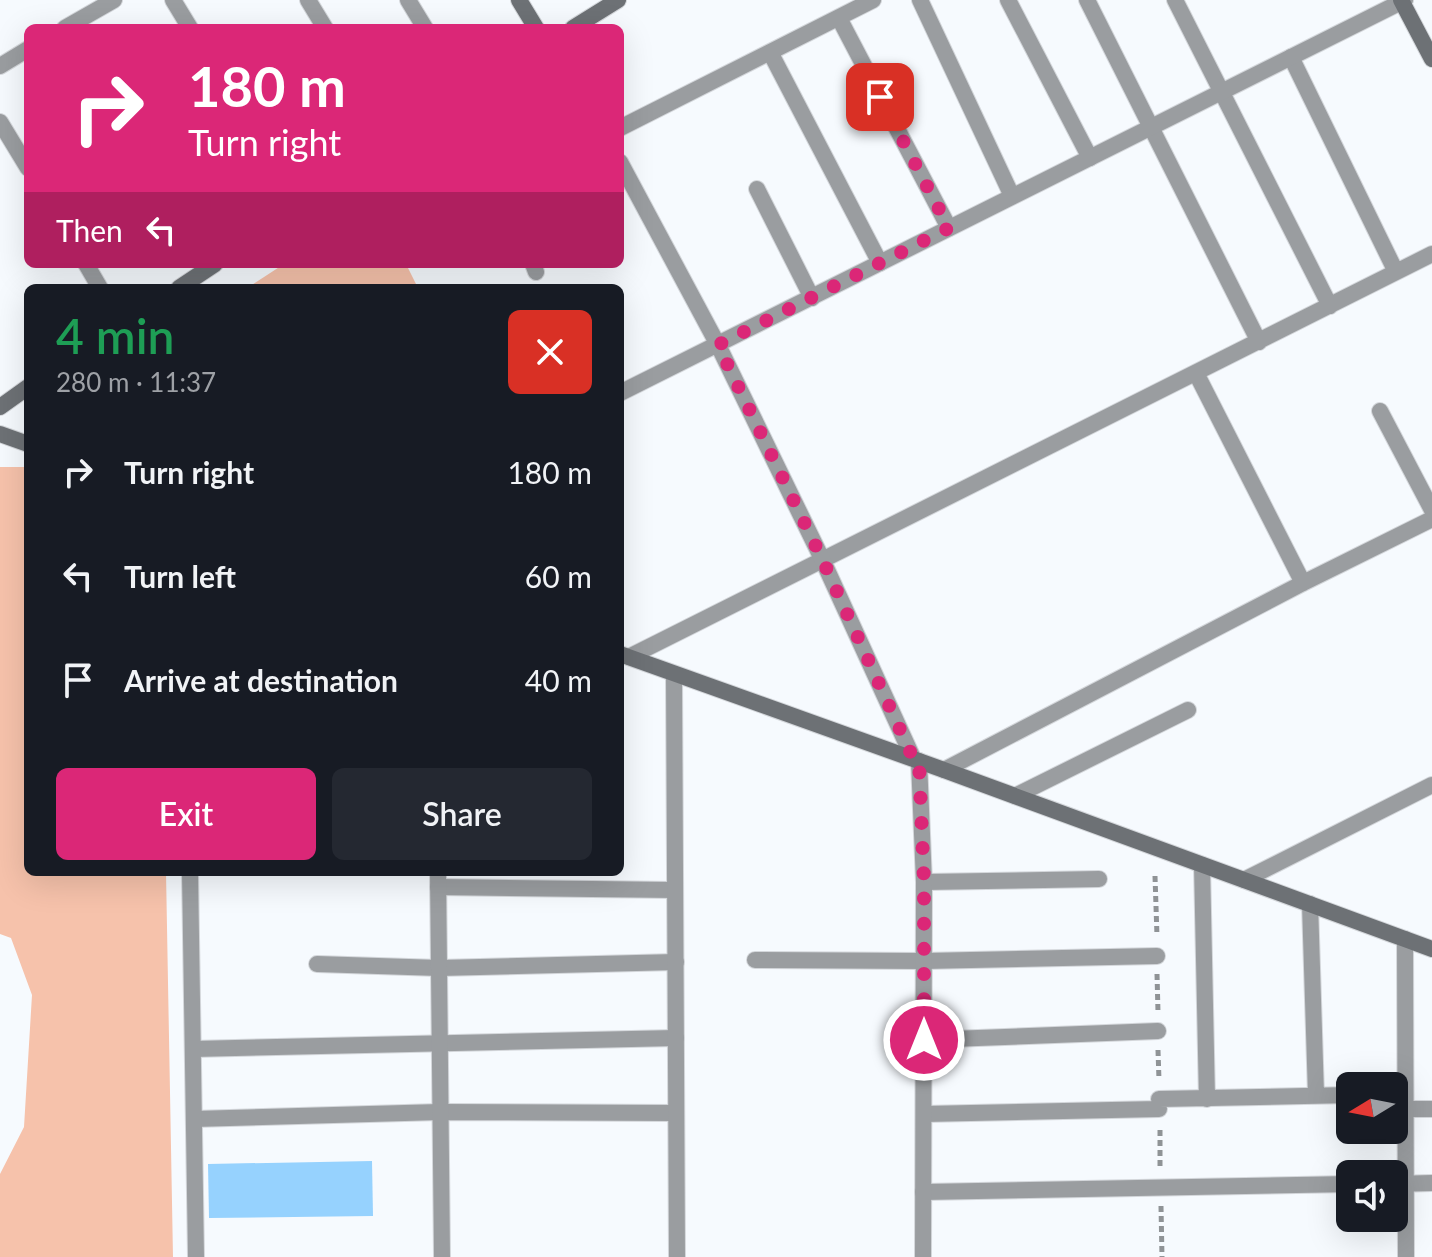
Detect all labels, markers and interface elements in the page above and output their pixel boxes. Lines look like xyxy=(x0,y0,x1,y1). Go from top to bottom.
text: 180 m xyxy=(188,52,346,119)
icon: right xyxy=(56,56,160,160)
pin xyxy=(846,63,914,131)
icon: arrive xyxy=(858,75,902,119)
text: Turn right xyxy=(188,120,341,164)
icon: left xyxy=(139,208,183,252)
text: Then xyxy=(56,212,123,248)
text: 4 min xyxy=(56,307,174,364)
button: close xyxy=(508,310,592,394)
text: 280 m · 11:37 xyxy=(56,366,216,398)
icon: right xyxy=(56,450,100,494)
text: Turn right xyxy=(124,454,254,490)
text: 180 m xyxy=(507,454,592,490)
icon: left xyxy=(56,554,100,598)
text: Turn left xyxy=(124,558,236,594)
text: 60 m xyxy=(525,558,592,594)
icon: arrive xyxy=(56,658,100,702)
text: Arrive at destination xyxy=(124,662,398,698)
text: 40 m xyxy=(525,662,592,698)
button: Exit xyxy=(56,768,316,860)
button: Share xyxy=(332,768,592,860)
position arrow xyxy=(882,998,966,1082)
north arrow xyxy=(1336,1072,1408,1144)
map controls xyxy=(1336,1072,1408,1232)
button: sound xyxy=(1336,1160,1408,1232)

